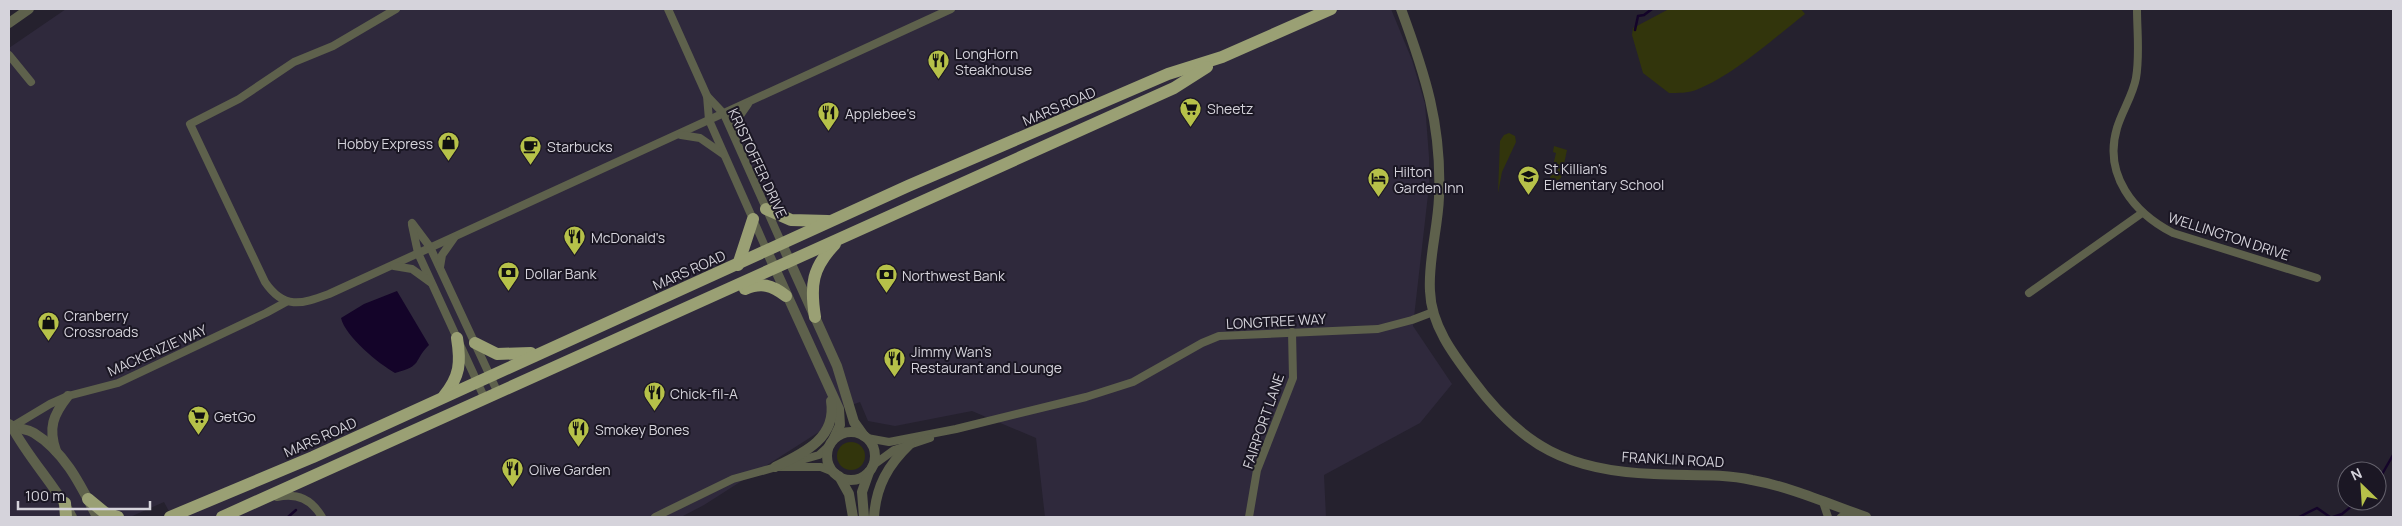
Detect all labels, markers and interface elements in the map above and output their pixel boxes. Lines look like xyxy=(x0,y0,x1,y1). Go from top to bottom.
place label: LongHorn Steakhouse xyxy=(955,44,1032,79)
restaurant icon: LongHorn Steakhouse xyxy=(927,49,951,80)
street label: MARS ROAD xyxy=(1019,82,1099,130)
supermarket icon: Sheetz xyxy=(1179,96,1203,127)
place label: Sheetz xyxy=(1207,99,1253,118)
restaurant icon: Applebee's xyxy=(817,101,841,132)
place label: Applebee's xyxy=(845,104,916,123)
street label: KRISTOFFER DRIVE xyxy=(724,105,792,221)
shop icon: Hobby Express xyxy=(437,131,461,162)
place label: Hobby Express xyxy=(337,134,433,153)
cafe icon: Starbucks xyxy=(519,134,543,165)
place label: Starbucks xyxy=(547,137,613,156)
place label: St Killian's Elementary School xyxy=(1544,159,1664,194)
place label: Hilton Garden Inn xyxy=(1394,162,1464,197)
school or university icon: St Killian's Elementary School xyxy=(1516,164,1540,195)
hotel icon: Hilton Garden Inn xyxy=(1366,167,1390,198)
street label: WELLINGTON DRIVE xyxy=(2166,207,2292,265)
restaurant icon: McDonald's xyxy=(563,225,587,256)
place label: McDonald's xyxy=(591,228,665,247)
street label: MARS ROAD xyxy=(650,245,728,295)
bank icon: Dollar Bank xyxy=(497,261,521,292)
bank icon: Northwest Bank xyxy=(874,263,898,294)
place label: Dollar Bank xyxy=(525,264,598,283)
place label: Northwest Bank xyxy=(902,266,1006,285)
place label: Cranberry Crossroads xyxy=(64,306,138,341)
street label: LONGTREE WAY xyxy=(1226,309,1327,333)
shop icon: Cranberry Crossroads xyxy=(36,311,60,342)
street label: MACKENZIE WAY xyxy=(104,320,210,380)
place label: Jimmy Wan's Restaurant and Lounge xyxy=(911,342,1062,377)
restaurant icon: Jimmy Wan's Restaurant and Lounge xyxy=(883,347,907,378)
street label: FAIRPORT LANE xyxy=(1238,371,1288,471)
restaurant icon: Chick-fil-A xyxy=(642,381,666,412)
place label: Chick-fil-A xyxy=(670,384,738,403)
supermarket icon: GetGo xyxy=(186,404,210,435)
place label: GetGo xyxy=(214,407,256,426)
street label: MARS ROAD xyxy=(281,412,359,462)
restaurant icon: Smokey Bones xyxy=(567,417,591,448)
place label: Smokey Bones xyxy=(595,420,689,439)
street label: FRANKLIN ROAD xyxy=(1621,447,1725,471)
restaurant icon: Olive Garden xyxy=(501,457,525,488)
place label: Olive Garden xyxy=(529,460,611,479)
north arrow xyxy=(2337,461,2387,511)
text: N xyxy=(2348,463,2365,485)
scale bar xyxy=(18,478,150,510)
text: 100 m xyxy=(25,485,65,506)

